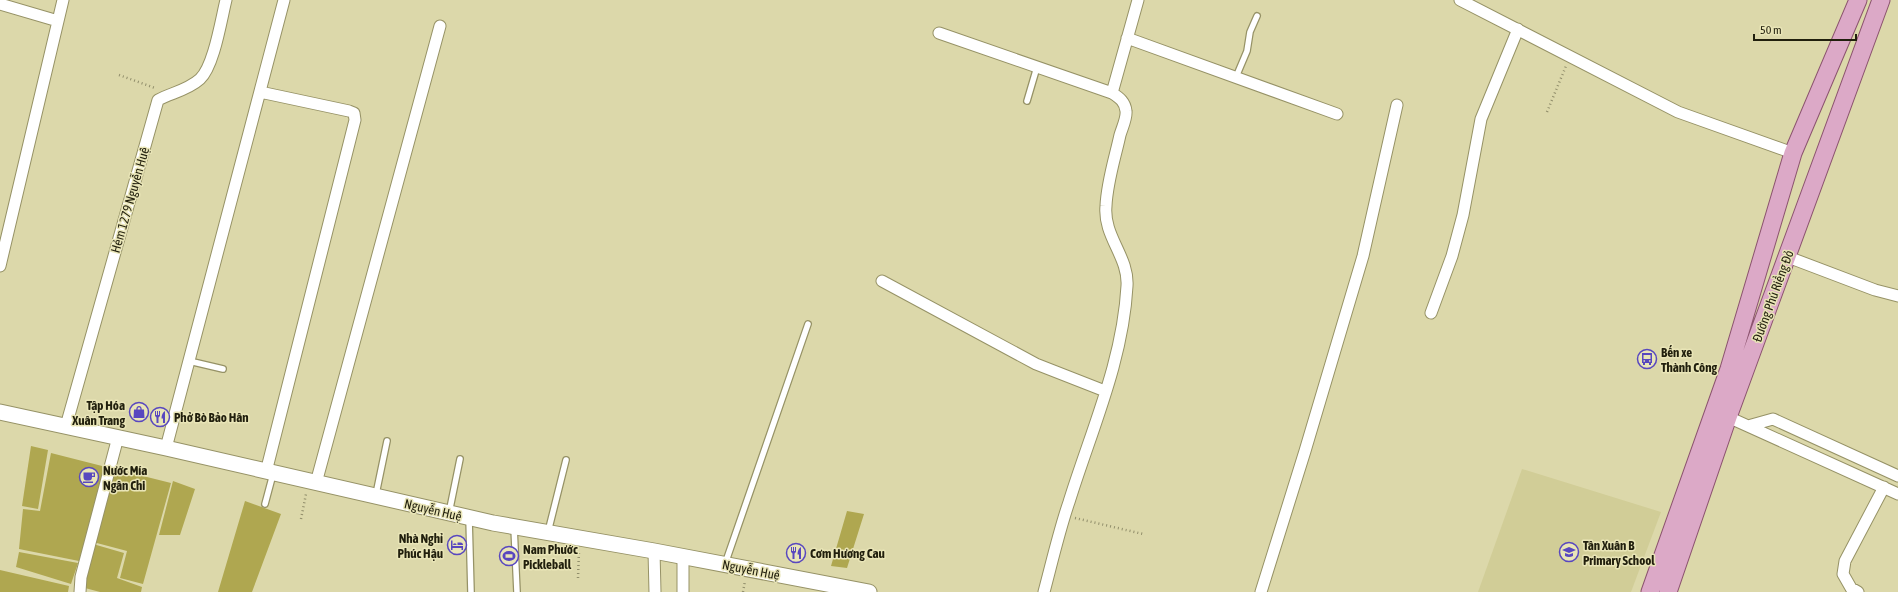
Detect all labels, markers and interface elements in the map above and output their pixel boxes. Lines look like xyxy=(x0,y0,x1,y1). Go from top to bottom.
scale bar xyxy=(1754,16,1856,42)
text: 50 m xyxy=(1760,23,1782,37)
street label: Hẻm 1279 Nguyễn Huệ xyxy=(108,145,152,255)
street label: Đường Phú Riềng Đỏ xyxy=(1749,248,1797,344)
place label: Bến xe Thành Công xyxy=(1661,345,1717,375)
bus stop icon: Bến xe Thành Công xyxy=(1636,348,1658,370)
place label: Tập Hóa Xuân Trang xyxy=(71,398,125,428)
shop icon: Tập Hóa Xuân Trang xyxy=(128,401,150,423)
restaurant icon: Phở Bò Bảo Hân xyxy=(149,406,171,428)
place label: Phở Bò Bảo Hân xyxy=(174,410,249,425)
place label: Nước Mía Ngân Chi xyxy=(103,463,147,493)
cafe icon: Nước Mía Ngân Chi xyxy=(78,466,100,488)
street label: Nguyễn Huệ xyxy=(403,496,463,524)
place label: Nhà Nghỉ Phúc Hậu xyxy=(398,531,443,561)
hotel icon: Nhà Nghỉ Phúc Hậu xyxy=(446,534,468,556)
place label: Tân Xuân B Primary School xyxy=(1583,538,1655,568)
school or university icon: Tân Xuân B Primary School xyxy=(1558,541,1580,563)
place label: Nam Phước Pickleball xyxy=(523,542,578,572)
restaurant icon: Cơm Hương Cau xyxy=(785,542,807,564)
sports icon: Nam Phước Pickleball xyxy=(498,545,520,567)
place label: Cơm Hương Cau xyxy=(810,546,885,561)
street label: Nguyễn Huệ xyxy=(721,557,781,583)

